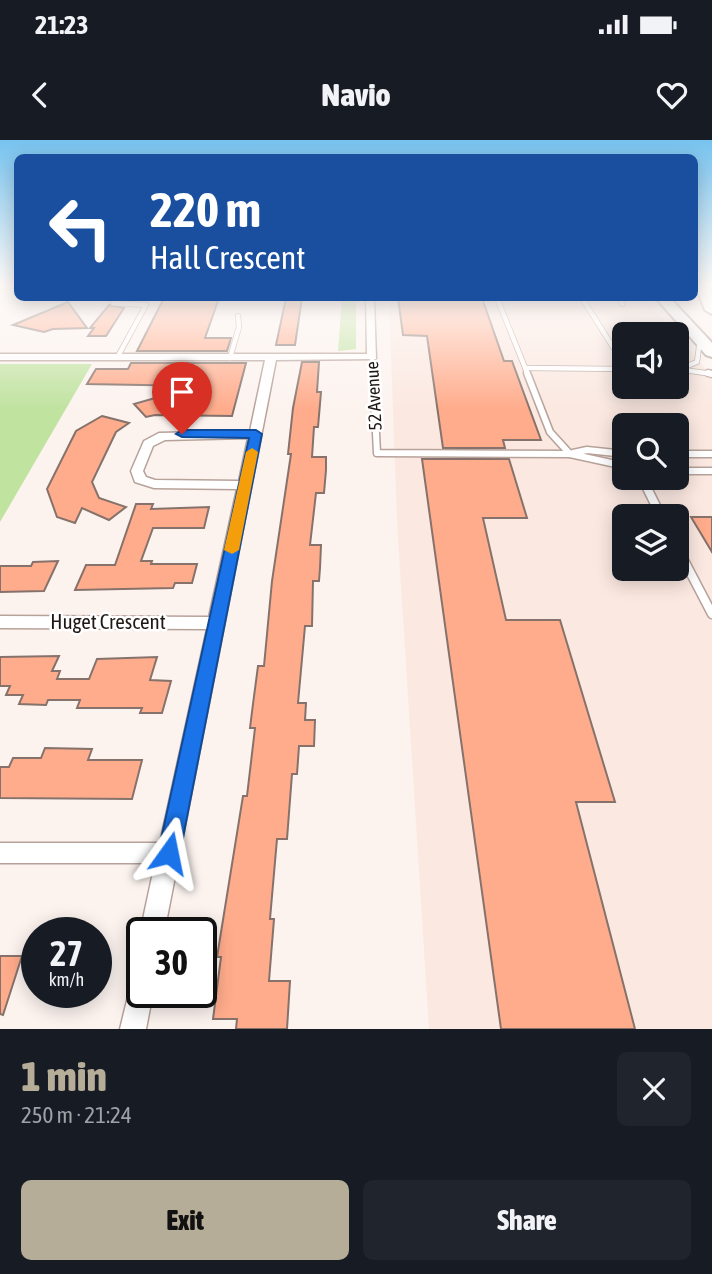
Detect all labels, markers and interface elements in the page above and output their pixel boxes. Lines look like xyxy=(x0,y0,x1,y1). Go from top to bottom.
text: 21:23 xyxy=(35,10,89,40)
icon: back xyxy=(21,76,59,114)
text: Navio xyxy=(321,76,391,113)
icon: heart xyxy=(653,76,691,114)
text: 220 m xyxy=(150,181,261,237)
icon: left xyxy=(35,182,126,273)
text: Hall Crescent xyxy=(150,239,306,276)
map controls xyxy=(612,322,689,581)
button: sound xyxy=(612,322,689,399)
street label: 52 Avenue xyxy=(361,361,386,431)
pin xyxy=(152,362,212,434)
icon: arrive xyxy=(163,373,201,411)
button: search xyxy=(612,413,689,490)
button: layers xyxy=(612,504,689,581)
street label: Huget Crescent xyxy=(50,609,166,633)
position arrow xyxy=(132,816,206,890)
speed limit sign: 30 xyxy=(126,917,217,1008)
text: 27 xyxy=(50,933,83,973)
text: km/h xyxy=(49,969,84,990)
text: 1 min xyxy=(21,1052,107,1100)
button: close xyxy=(617,1052,691,1126)
text: 250 m · 21:24 xyxy=(21,1102,132,1128)
button: Exit xyxy=(21,1180,349,1260)
button: Share xyxy=(363,1180,691,1260)

